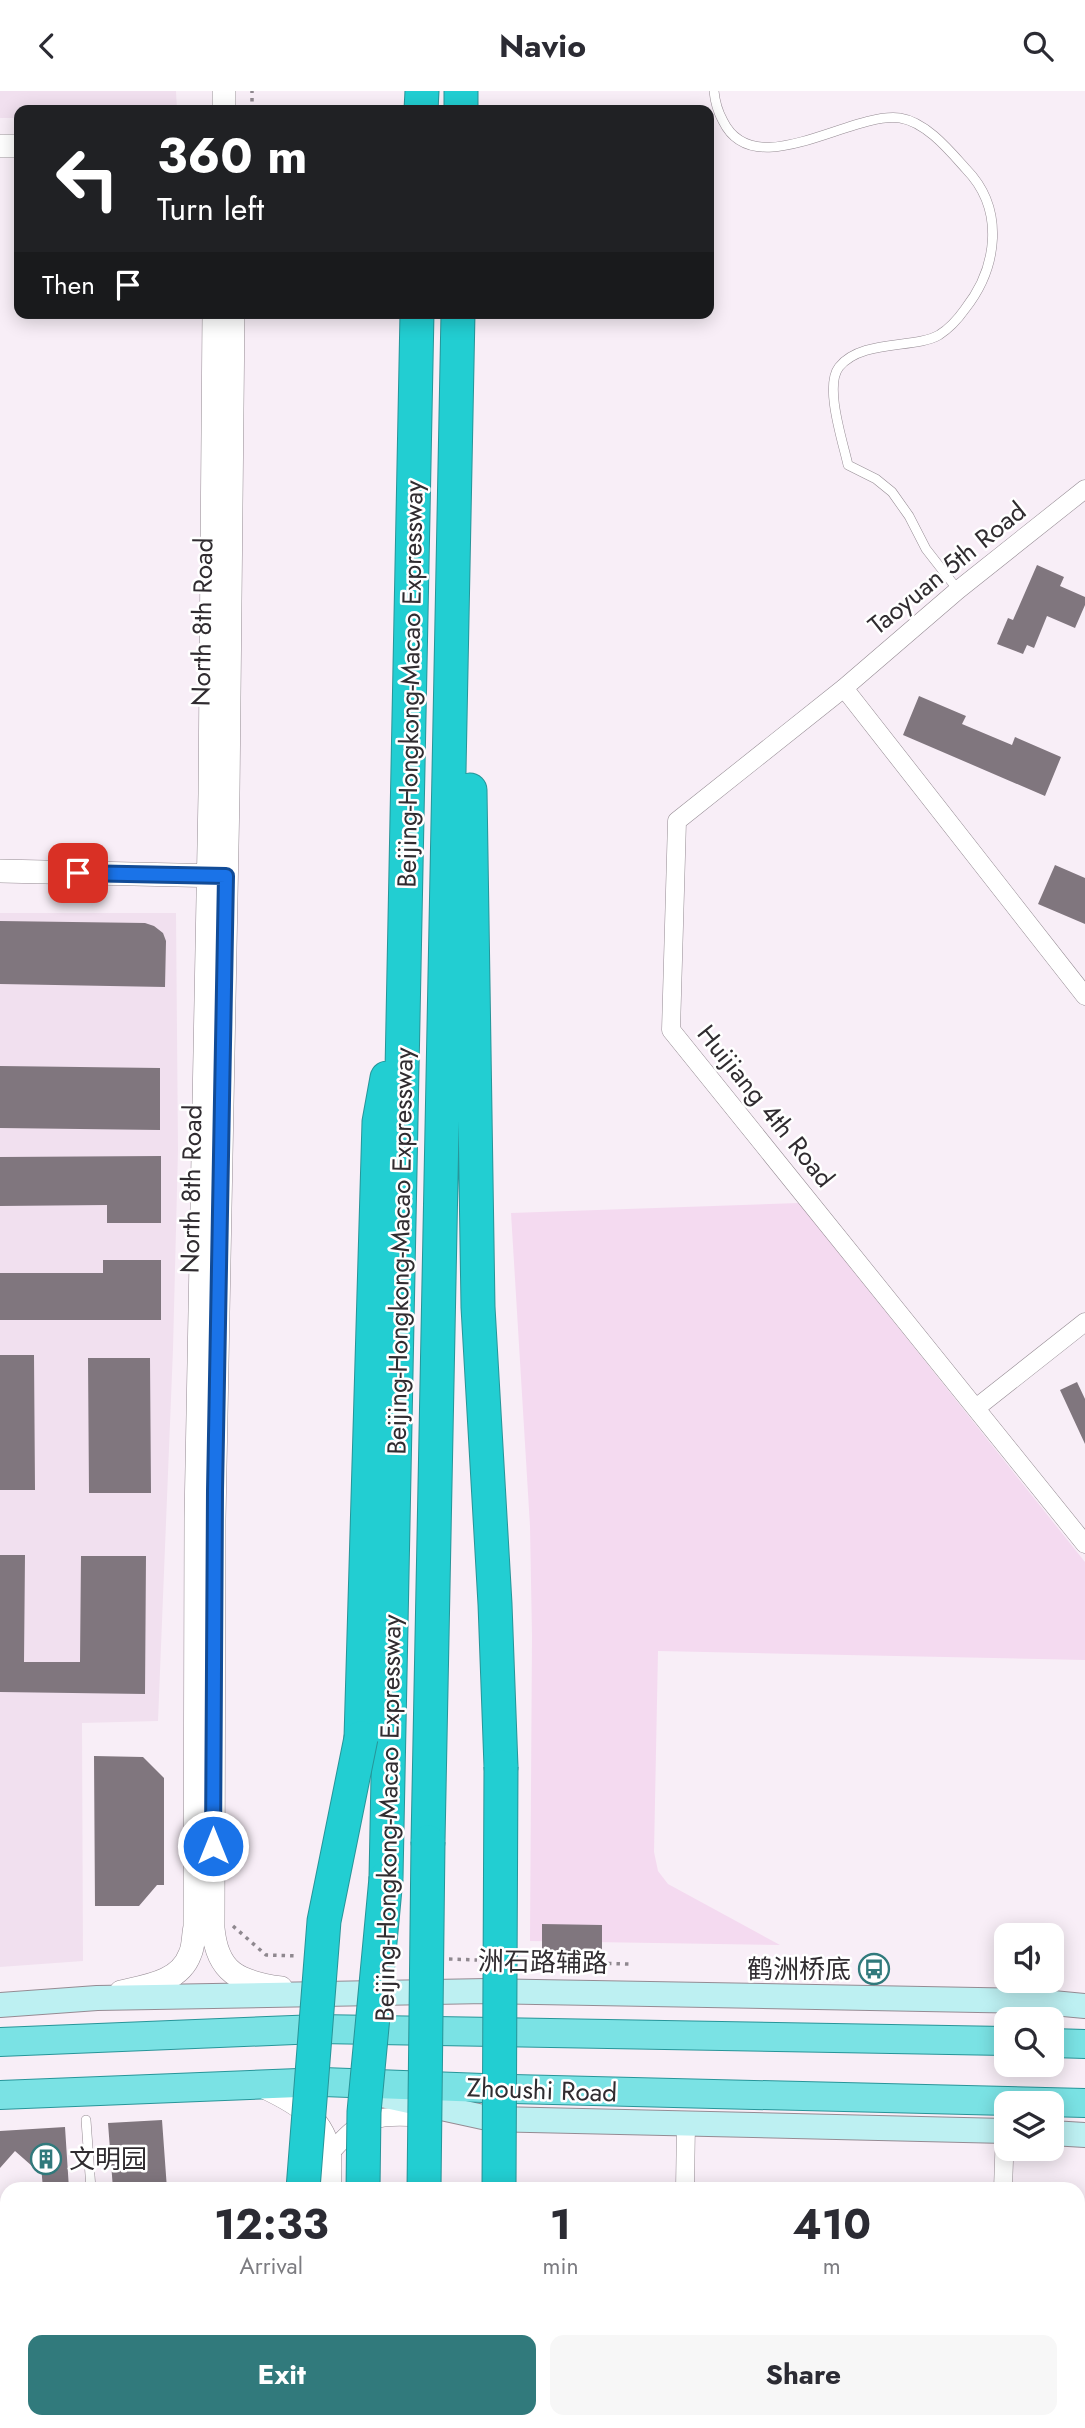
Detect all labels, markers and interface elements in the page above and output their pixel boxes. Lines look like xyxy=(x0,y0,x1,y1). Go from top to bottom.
text: Navio xyxy=(499,23,586,69)
icon: back xyxy=(28,27,66,65)
icon: search xyxy=(1019,27,1057,65)
text: 360 m xyxy=(157,121,308,191)
icon: left xyxy=(42,133,133,224)
text: Turn left xyxy=(157,186,264,232)
text: Then xyxy=(42,266,95,304)
icon: arrive xyxy=(109,266,147,304)
street label: Beijing-Hongkong-Macao Expressway xyxy=(387,480,433,888)
street label: Taoyuan 5th Road xyxy=(860,492,1034,644)
street label: North 8th Road xyxy=(182,537,222,707)
pin xyxy=(48,843,108,903)
icon: arrive xyxy=(59,854,97,892)
street label: Huijiang 4th Road xyxy=(688,1016,844,1196)
street label: Beijing-Hongkong-Macao Expressway xyxy=(377,1047,423,1455)
street label: North 8th Road xyxy=(171,1104,211,1274)
street label: Beijing-Hongkong-Macao Expressway xyxy=(365,1614,411,2022)
position arrow xyxy=(176,1809,250,1883)
map controls xyxy=(994,1923,1064,2161)
button: sound xyxy=(994,1923,1064,1993)
street label: 洲石路辅路 xyxy=(478,1942,608,1982)
place label: 鹤洲桥底 xyxy=(747,1950,851,1988)
bus stop icon: 鹤洲桥底 xyxy=(857,1952,891,1986)
button: search xyxy=(994,2007,1064,2077)
street label: Zhoushi Road xyxy=(466,2068,618,2112)
button: layers xyxy=(994,2091,1064,2161)
place label: 文明园 xyxy=(69,2140,147,2178)
building icon: 文明园 xyxy=(29,2142,63,2176)
text: 12:33 xyxy=(214,2194,329,2255)
text: 1 xyxy=(550,2194,571,2255)
text: 410 xyxy=(793,2194,871,2255)
text: Arrival xyxy=(240,2249,303,2283)
text: min xyxy=(543,2249,579,2283)
text: m xyxy=(823,2249,841,2283)
button: Exit xyxy=(28,2335,536,2415)
button: Share xyxy=(550,2335,1057,2415)

